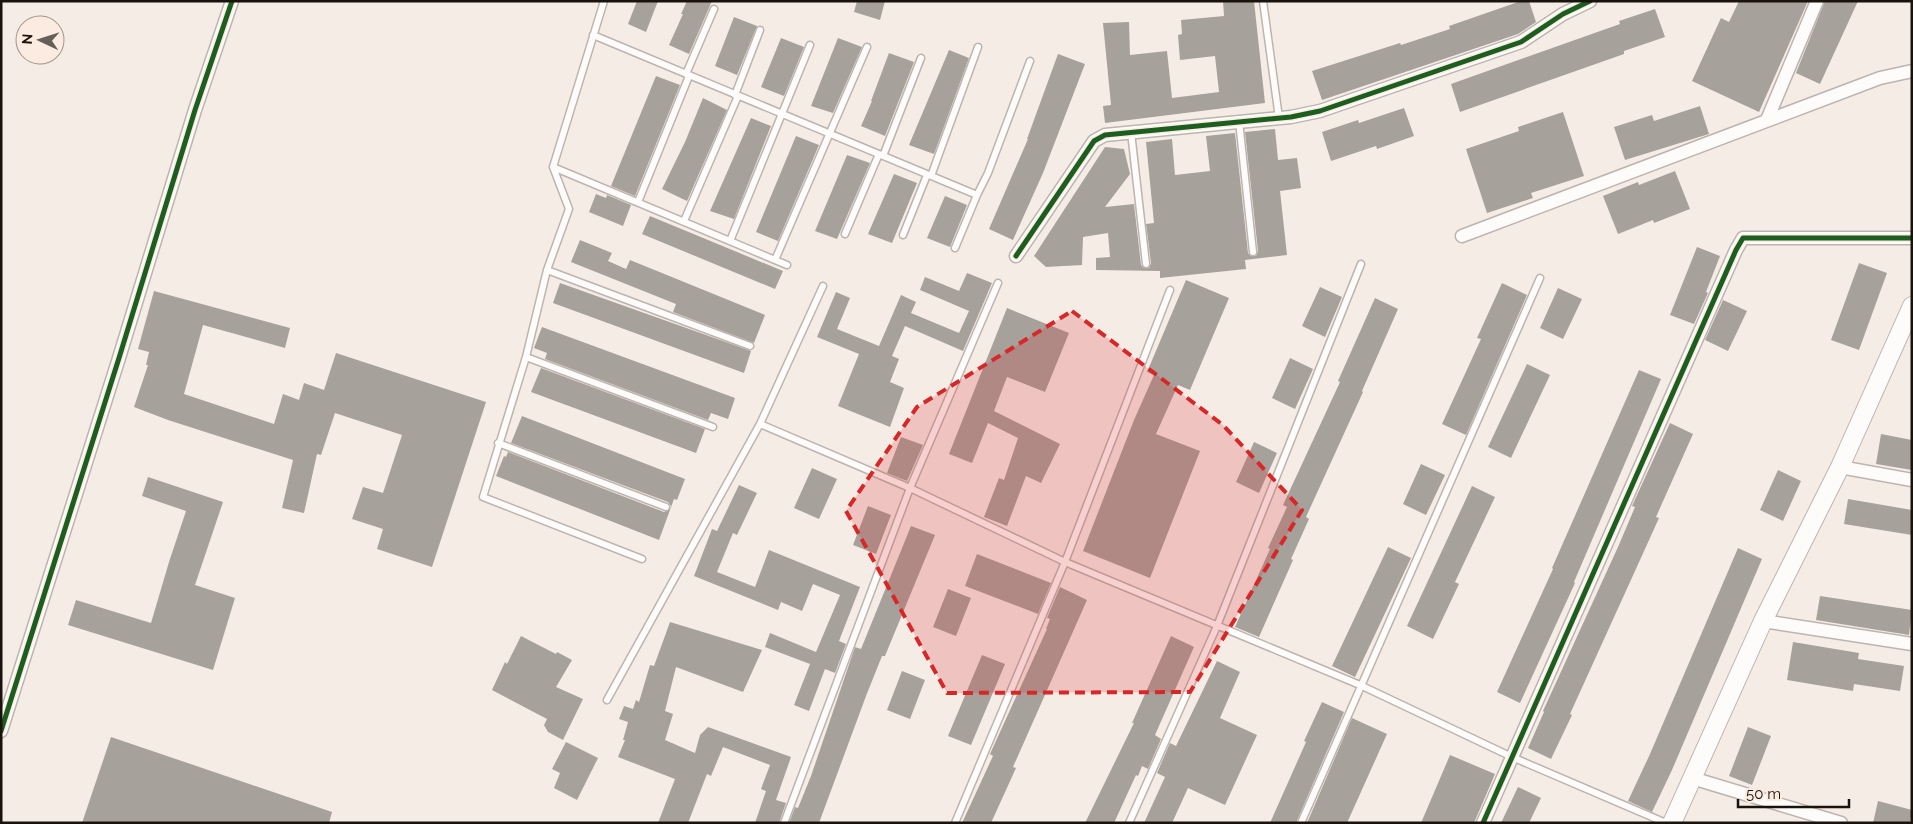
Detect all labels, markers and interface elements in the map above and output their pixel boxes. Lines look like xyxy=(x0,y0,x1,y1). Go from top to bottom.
north arrow xyxy=(15,15,65,65)
text: N xyxy=(19,33,35,45)
scale bar xyxy=(1738,776,1849,808)
text: 50 m xyxy=(1746,785,1781,803)

